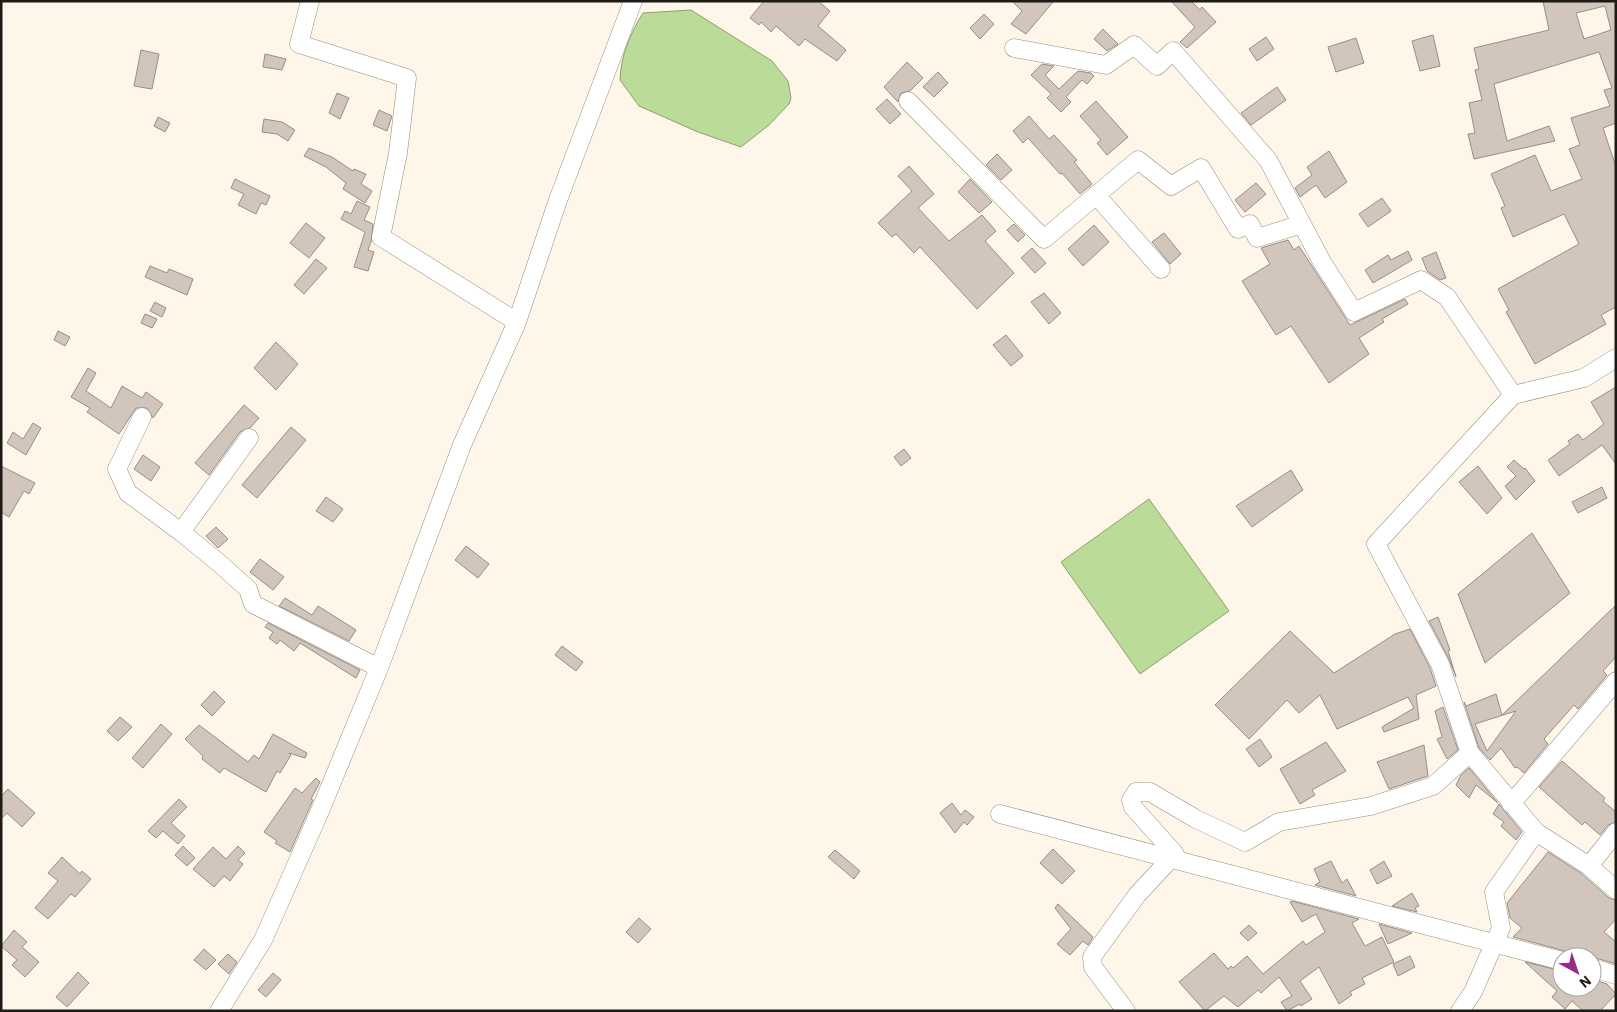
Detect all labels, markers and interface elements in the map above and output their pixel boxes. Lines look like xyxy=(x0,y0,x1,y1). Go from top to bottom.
north arrow xyxy=(1552,947,1602,997)
text: N xyxy=(1576,972,1595,992)

